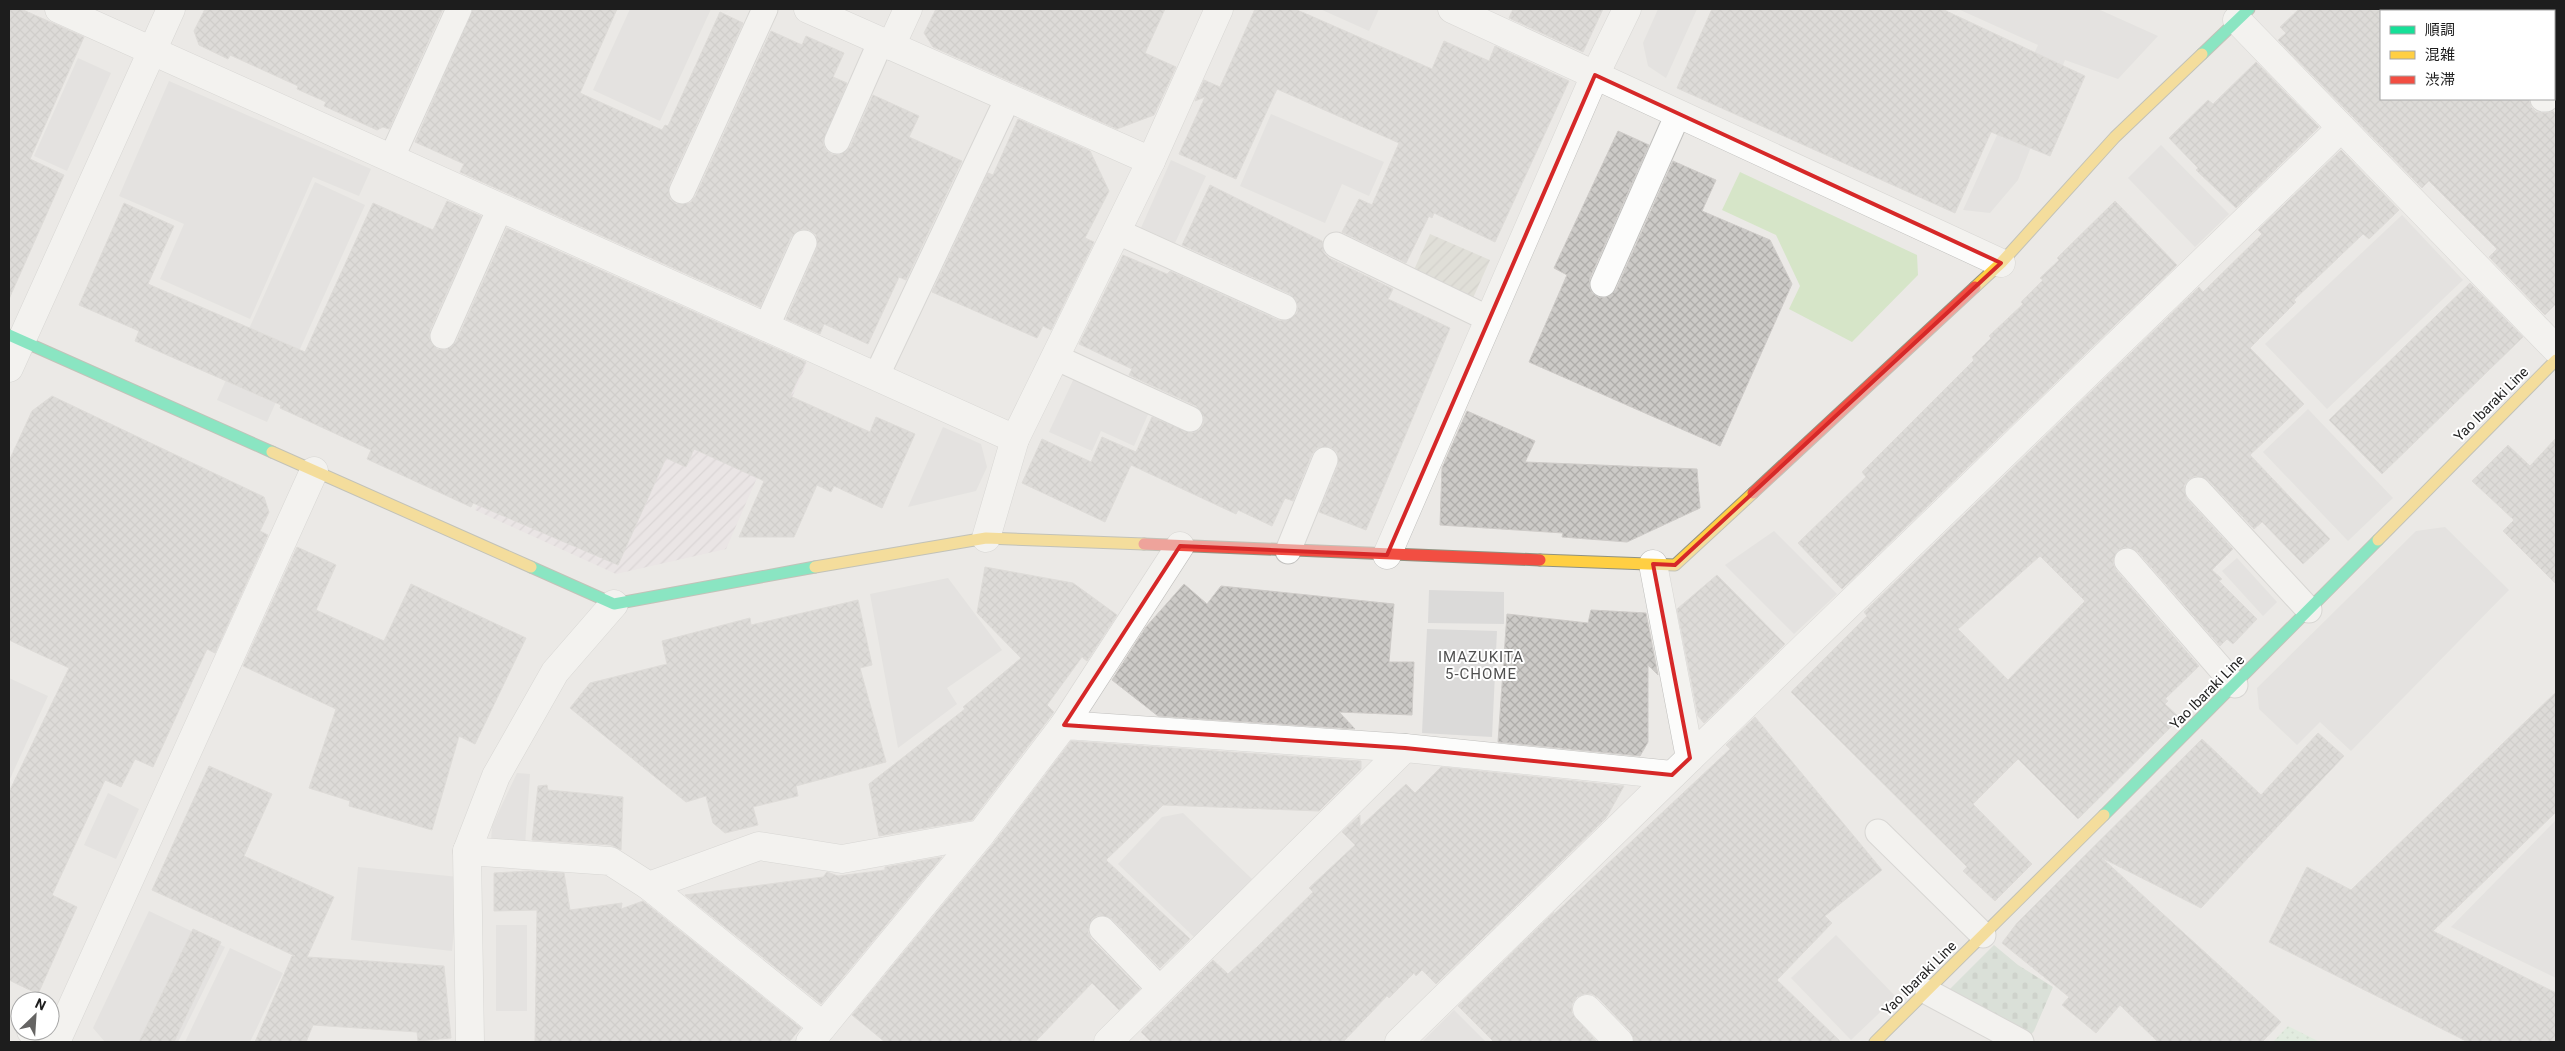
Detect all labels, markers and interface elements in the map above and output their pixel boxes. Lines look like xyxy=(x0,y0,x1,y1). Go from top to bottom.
legend xyxy=(2380,10,2555,100)
text: 順調 xyxy=(2425,21,2455,39)
text: 混雑 xyxy=(2425,46,2455,64)
text: 渋滞 xyxy=(2425,71,2455,89)
street label: Yao Ibaraki Line xyxy=(2451,364,2531,444)
district label: IMAZUKITA 5-CHOME xyxy=(1438,648,1524,683)
street label: Yao Ibaraki Line xyxy=(2167,652,2247,732)
street label: Yao Ibaraki Line xyxy=(1879,938,1959,1018)
north arrow xyxy=(10,991,60,1041)
text: N xyxy=(33,995,48,1014)

